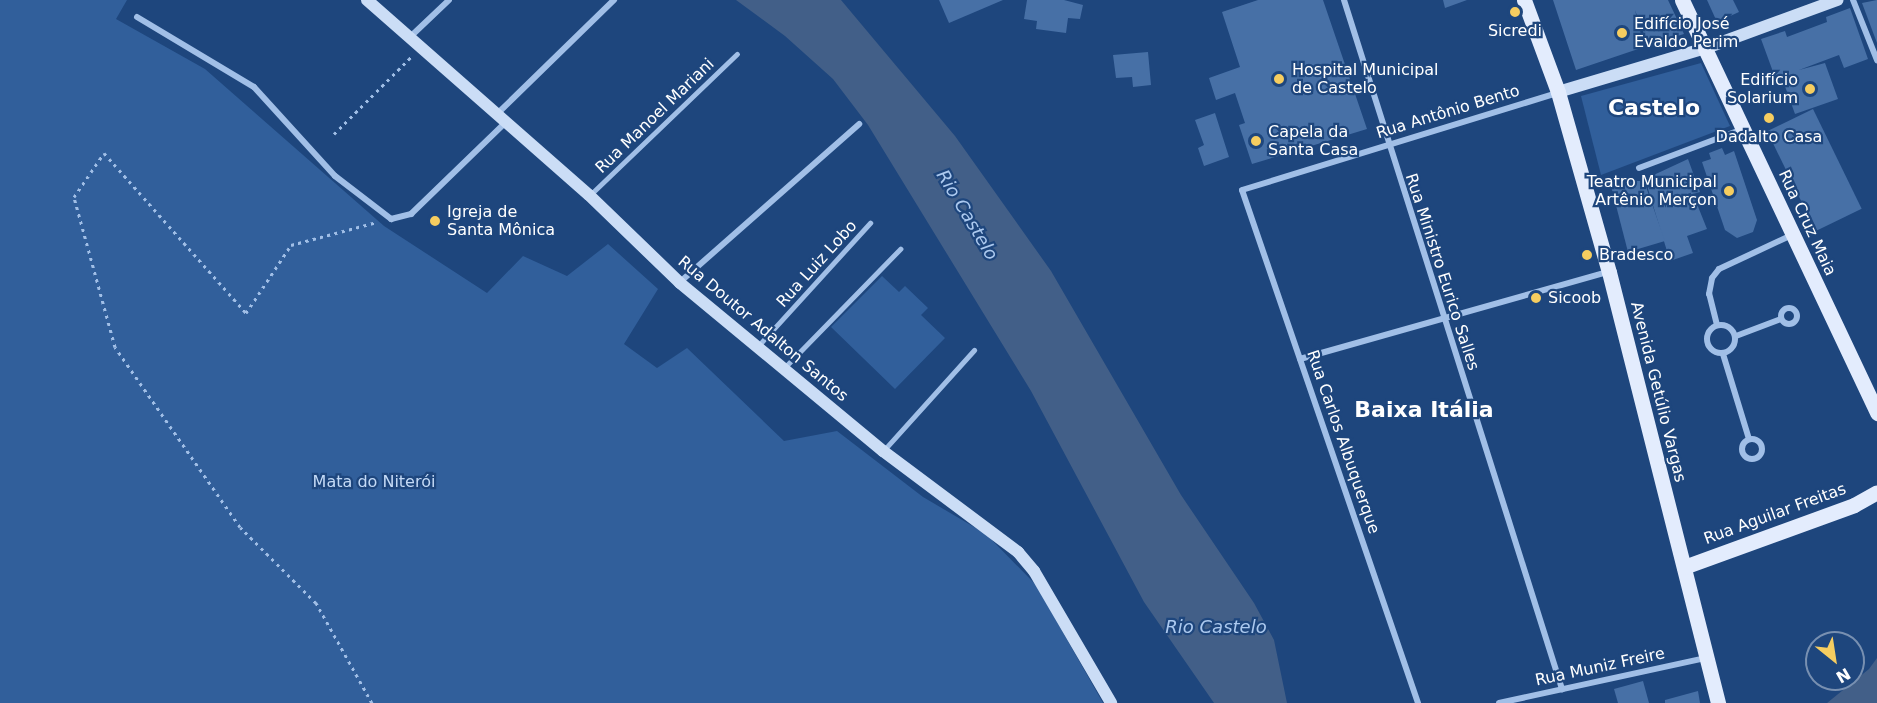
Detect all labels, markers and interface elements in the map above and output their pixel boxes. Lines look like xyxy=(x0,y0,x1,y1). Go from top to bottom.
marker: Sicredi xyxy=(1508,5,1522,19)
place label: Edifício José Evaldo Perim xyxy=(1634,14,1738,52)
place label: Sicredi xyxy=(1488,21,1542,41)
marker: Edifício José Evaldo Perim xyxy=(1615,26,1629,40)
street label: Rua Manoel Mariani xyxy=(592,54,718,178)
place label: Hospital Municipal de Castelo xyxy=(1292,60,1439,98)
marker: Hospital Municipal de Castelo xyxy=(1270,70,1288,88)
place label: Edifício Solarium xyxy=(1727,70,1798,108)
street label: Rua Antônio Bento xyxy=(1374,81,1522,143)
marker: Edifício Solarium xyxy=(1803,82,1817,96)
district label: Castelo xyxy=(1608,95,1700,121)
marker: Dadalto Casa xyxy=(1762,111,1776,125)
place label: Capela da Santa Casa xyxy=(1268,122,1358,160)
place label: Dadalto Casa xyxy=(1716,127,1822,147)
marker: Capela da Santa Casa xyxy=(1249,134,1263,148)
water label: Rio Castelo xyxy=(932,166,1002,264)
street label: Rua Cruz Maia xyxy=(1774,167,1840,279)
street label: Rua Ministro Eurico Salles xyxy=(1401,171,1483,373)
place label: Teatro Municipal Artênio Merçon xyxy=(1587,172,1717,210)
marker: Teatro Municipal Artênio Merçon xyxy=(1722,184,1736,198)
place label: Igreja de Santa Mônica xyxy=(447,202,555,240)
marker: Igreja de Santa Mônica xyxy=(428,214,442,228)
street label: Rua Luiz Lobo xyxy=(773,217,861,311)
place label: Bradesco xyxy=(1599,245,1673,265)
marker: Bradesco xyxy=(1580,248,1594,262)
street label: Rua Doutor Adalton Santos xyxy=(674,252,852,406)
place label: Sicoob xyxy=(1548,288,1601,308)
marker: Sicoob xyxy=(1529,291,1543,305)
street label: Avenida Getúlio Vargas xyxy=(1626,300,1690,484)
street label: Rua Carlos Albuquerque xyxy=(1303,348,1383,536)
district label: Baixa Itália xyxy=(1354,397,1494,423)
park label: Mata do Niterói xyxy=(313,472,435,492)
street label: Rua Aguilar Freitas xyxy=(1701,479,1849,549)
water label: Rio Castelo xyxy=(1165,616,1267,638)
north arrow xyxy=(1805,631,1865,691)
street label: Rua Muniz Freire xyxy=(1533,644,1667,690)
text: N xyxy=(1833,664,1854,687)

